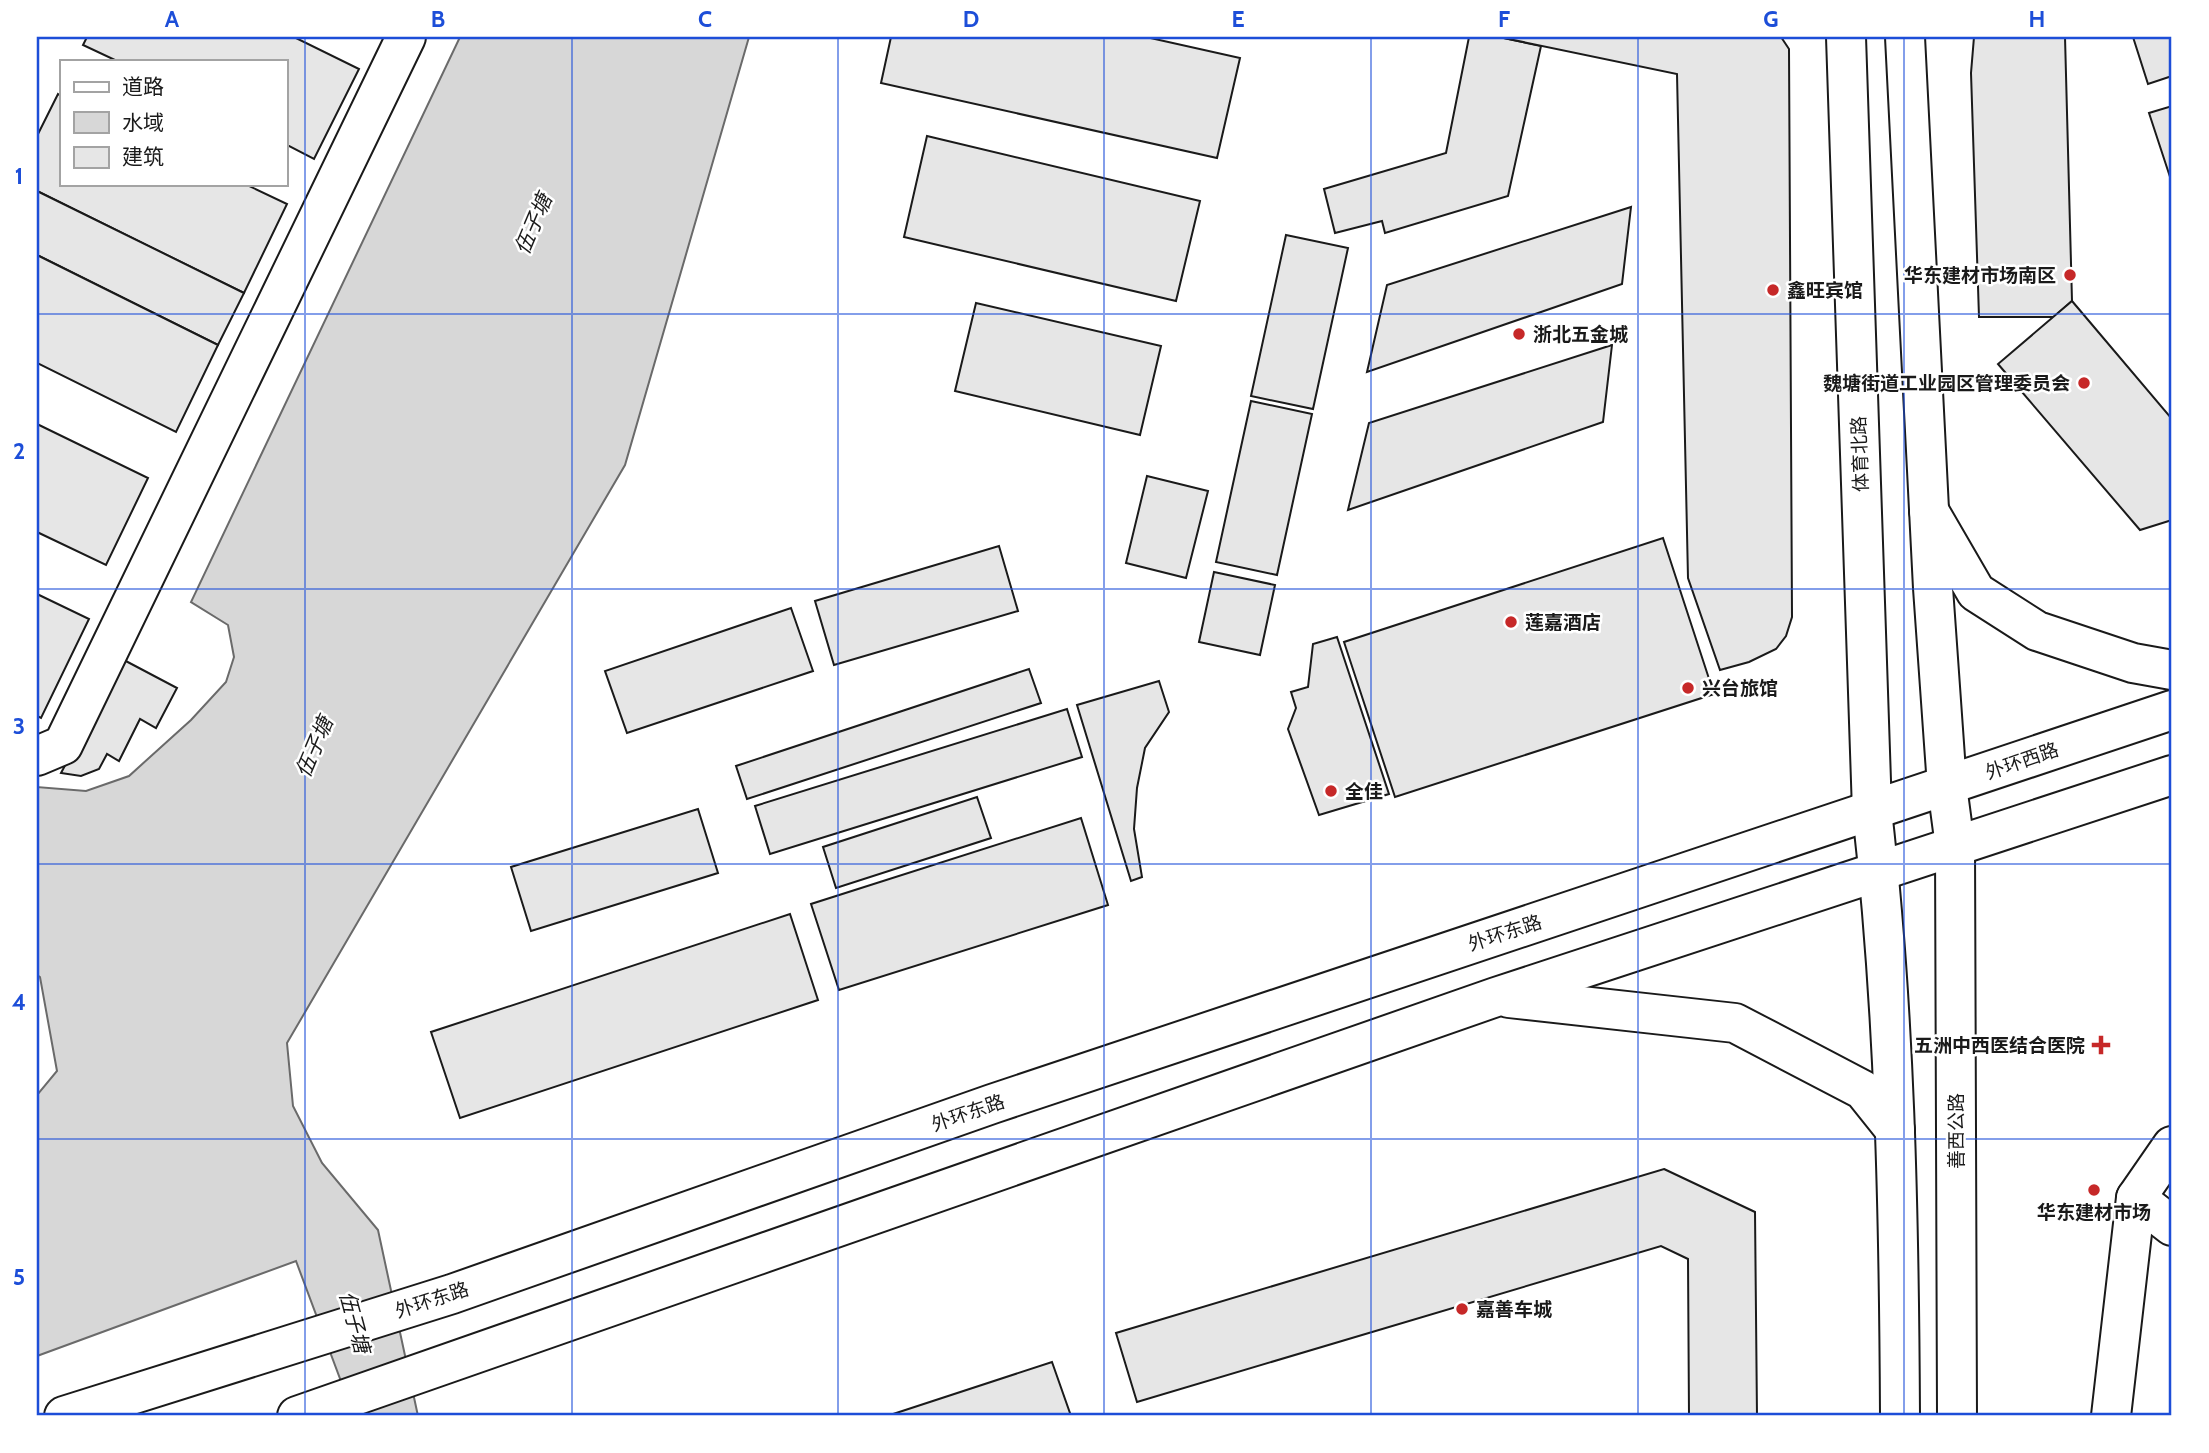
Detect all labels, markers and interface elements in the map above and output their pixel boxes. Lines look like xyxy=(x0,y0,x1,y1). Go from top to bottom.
text: A xyxy=(165,5,180,33)
text: B xyxy=(431,5,445,33)
text: C xyxy=(698,5,712,33)
text: D xyxy=(963,5,979,33)
text: E xyxy=(1231,5,1245,33)
text: F xyxy=(1498,5,1510,33)
text: G xyxy=(1763,5,1779,33)
text: H xyxy=(2029,5,2045,33)
legend xyxy=(60,60,287,186)
text: 道路 xyxy=(122,74,164,99)
text: 水域 xyxy=(122,110,164,135)
text: 建筑 xyxy=(122,144,164,169)
text: 1 xyxy=(15,162,23,190)
water label: 伍子塘 xyxy=(509,187,558,258)
place label: 华东建材市场南区 xyxy=(1904,264,2056,287)
marker: 华东建材市场南区 xyxy=(2062,267,2078,283)
place label: 鑫旺宾馆 xyxy=(1787,279,1863,302)
marker: 鑫旺宾馆 xyxy=(1765,282,1781,298)
place label: 浙北五金城 xyxy=(1533,323,1628,346)
marker: 浙北五金城 xyxy=(1511,326,1527,342)
place label: 魏塘街道工业园区管理委员会 xyxy=(1823,372,2070,395)
marker: 魏塘街道工业园区管理委员会 xyxy=(2076,375,2092,391)
street label: 体育北路 xyxy=(1847,416,1873,492)
text: 2 xyxy=(13,437,25,465)
place label: 莲嘉酒店 xyxy=(1525,611,1601,634)
marker: 莲嘉酒店 xyxy=(1503,614,1519,630)
place label: 兴台旅馆 xyxy=(1702,677,1778,700)
marker: 兴台旅馆 xyxy=(1680,680,1696,696)
water label: 伍子塘 xyxy=(290,710,339,781)
text: 3 xyxy=(13,712,25,740)
street label: 外环西路 xyxy=(1982,738,2062,784)
place label: 全佳 xyxy=(1345,780,1383,803)
marker: 全佳 xyxy=(1323,783,1339,799)
street label: 外环东路 xyxy=(1465,910,1545,956)
text: 4 xyxy=(12,988,26,1016)
place label: 五洲中西医结合医院 xyxy=(1914,1034,2085,1057)
marker: 五洲中西医结合医院 xyxy=(2091,1035,2111,1055)
street label: 外环东路 xyxy=(928,1090,1008,1136)
street label: 善西公路 xyxy=(1945,1093,1968,1169)
marker: 华东建材市场 xyxy=(2086,1182,2102,1198)
place label: 华东建材市场 xyxy=(2037,1201,2151,1224)
text: 5 xyxy=(13,1263,25,1291)
street label: 外环东路 xyxy=(392,1277,472,1323)
water label: 伍子塘 xyxy=(335,1288,376,1359)
place label: 嘉善车城 xyxy=(1476,1298,1552,1321)
marker: 嘉善车城 xyxy=(1454,1301,1470,1317)

